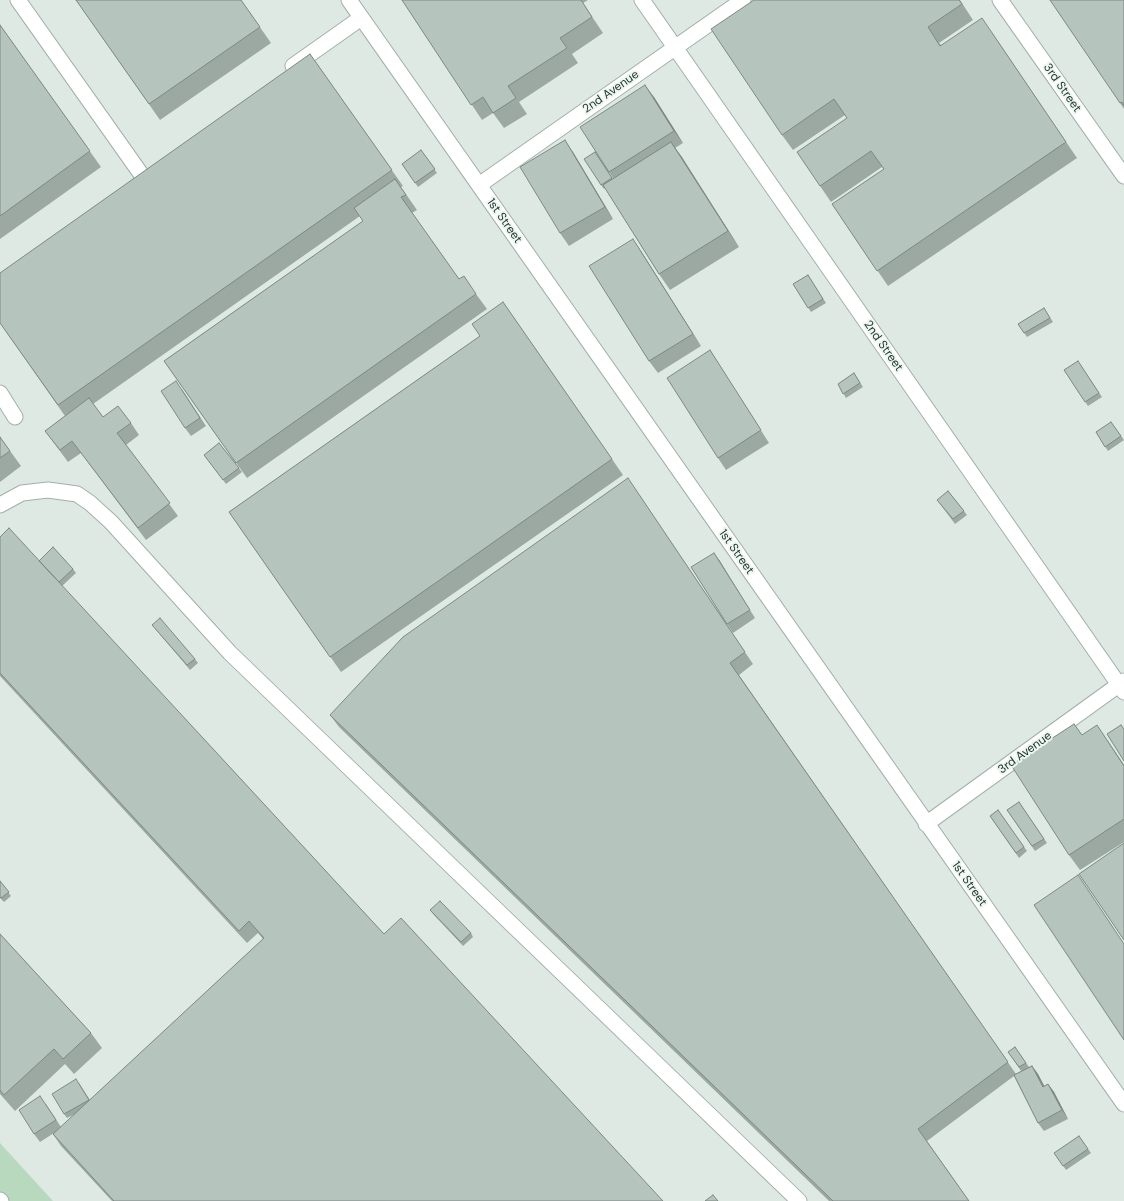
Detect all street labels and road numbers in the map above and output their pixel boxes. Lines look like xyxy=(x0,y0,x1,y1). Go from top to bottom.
street label: 3rd Street xyxy=(1040,61,1084,115)
street label: 2nd Avenue xyxy=(580,67,642,117)
street label: 1st Street xyxy=(483,196,525,246)
street label: 2nd Street xyxy=(860,318,906,374)
street label: 1st Street xyxy=(715,527,757,577)
street label: 3rd Avenue xyxy=(995,729,1055,777)
street label: 1st Street xyxy=(948,859,990,909)

